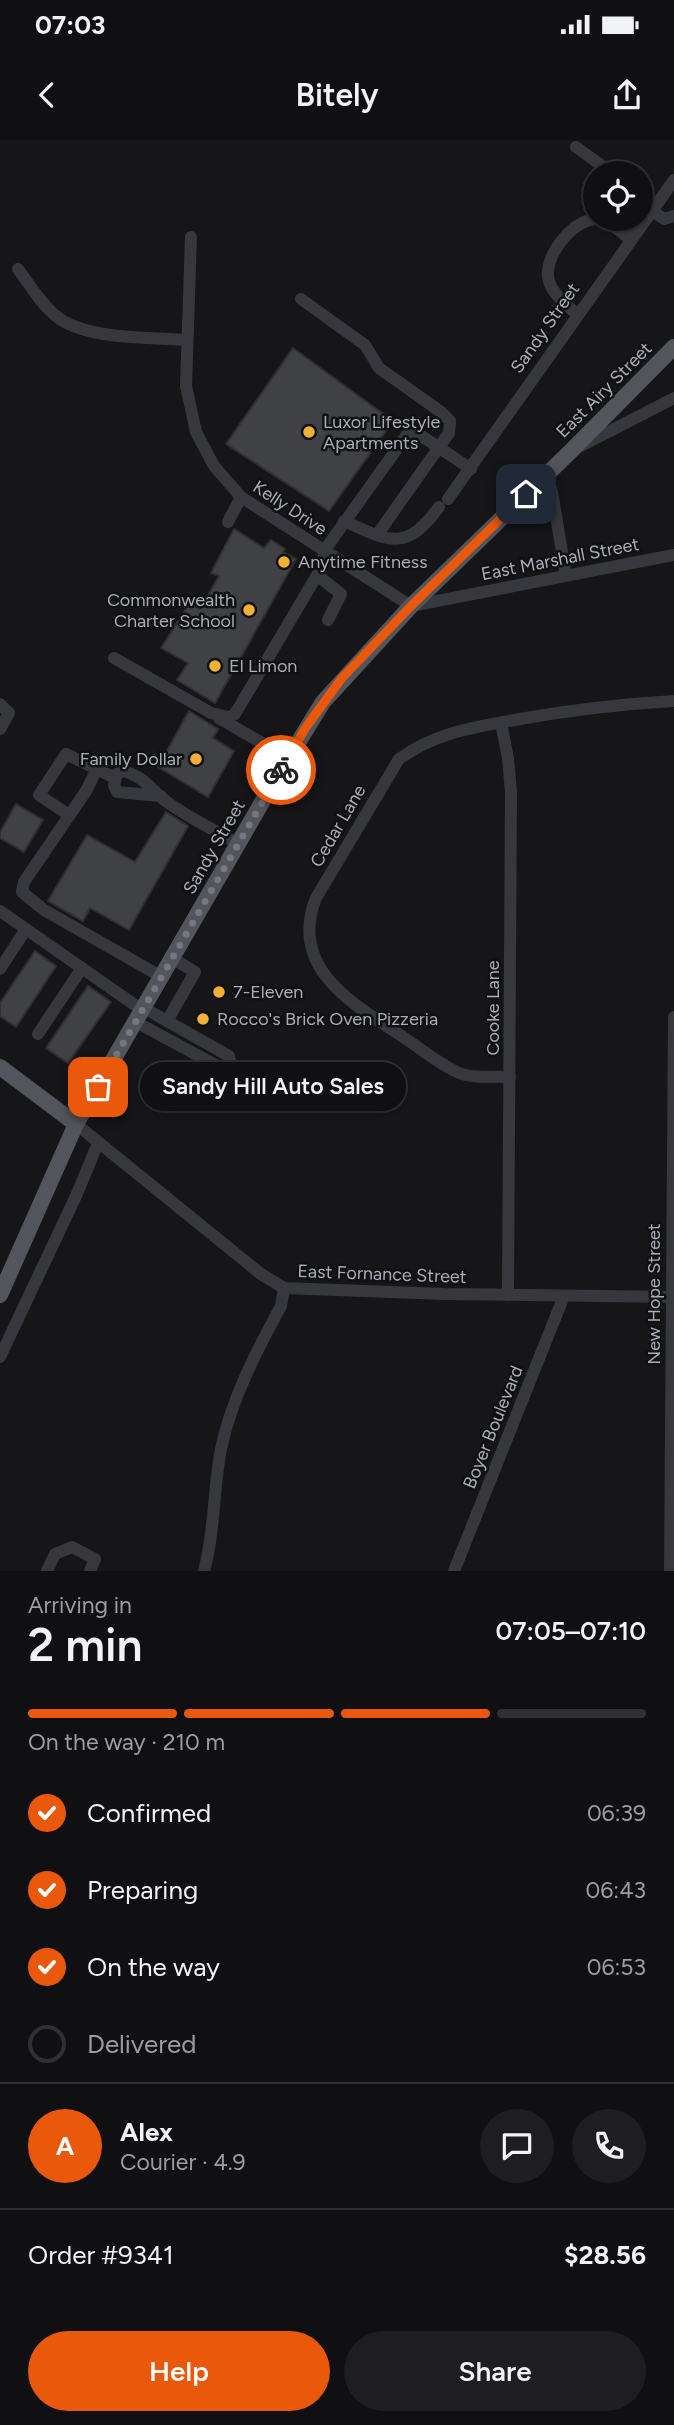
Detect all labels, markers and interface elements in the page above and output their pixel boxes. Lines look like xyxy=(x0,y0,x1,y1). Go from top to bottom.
text: 07:03 xyxy=(35,9,105,41)
icon: back xyxy=(28,76,66,114)
text: Bitely xyxy=(296,76,378,114)
icon: share xyxy=(608,76,646,114)
map controls xyxy=(583,161,653,231)
button: locate xyxy=(583,161,653,231)
street label: Sandy Street xyxy=(506,278,584,377)
street label: East Airy Street xyxy=(552,337,657,442)
place label: Luxor Lifestyle Apartments xyxy=(323,411,440,454)
marker: Luxor Lifestyle Apartments xyxy=(301,424,317,440)
pin xyxy=(496,464,556,524)
icon: home xyxy=(507,475,545,513)
street label: Kelly Drive xyxy=(249,476,331,540)
street label: East Marshall Street xyxy=(479,533,641,585)
place label: Anytime Fitness xyxy=(298,551,428,573)
marker: Anytime Fitness xyxy=(276,554,292,570)
place label: Commonwealth Charter School xyxy=(107,589,235,632)
marker: Commonwealth Charter School xyxy=(241,602,257,618)
place label: El Limon xyxy=(229,655,297,677)
marker: El Limon xyxy=(207,658,223,674)
courier xyxy=(246,735,316,805)
place label: Family Dollar xyxy=(80,748,182,770)
marker: Family Dollar xyxy=(188,751,204,767)
icon: bike xyxy=(262,751,300,789)
street label: Cedar Lane xyxy=(306,781,370,871)
street label: Sandy Street xyxy=(178,796,250,898)
street label: Cooke Lane xyxy=(482,960,504,1056)
place label: 7-Eleven xyxy=(233,981,303,1003)
marker: 7-Eleven xyxy=(211,984,227,1000)
place label: Rocco's Brick Oven Pizzeria xyxy=(217,1008,438,1030)
marker: Rocco's Brick Oven Pizzeria xyxy=(195,1011,211,1027)
pin xyxy=(68,1057,128,1117)
callout: Sandy Hill Auto Sales xyxy=(140,1062,406,1112)
icon: bag xyxy=(79,1068,117,1106)
text: Sandy Hill Auto Sales xyxy=(162,1072,384,1100)
street label: New Hope Street xyxy=(643,1223,665,1365)
street label: East Fornance Street xyxy=(297,1260,467,1288)
street label: Boyer Boulevard xyxy=(458,1362,528,1492)
text: Arriving in xyxy=(28,1591,132,1619)
text: 07:05–07:10 xyxy=(496,1615,646,1647)
text: 2 min xyxy=(28,1617,143,1673)
text: On the way · 210 m xyxy=(28,1728,225,1756)
icon: check xyxy=(28,1794,66,1832)
text: Confirmed xyxy=(87,1797,211,1829)
text: 06:39 xyxy=(587,1799,646,1827)
icon: check xyxy=(28,1871,66,1909)
text: Preparing xyxy=(87,1874,198,1906)
text: 06:43 xyxy=(586,1876,646,1904)
icon: check xyxy=(28,1948,66,1986)
text: On the way xyxy=(87,1951,220,1983)
text: 06:53 xyxy=(587,1953,646,1981)
text: Delivered xyxy=(87,2028,196,2060)
button: chat xyxy=(480,2109,554,2183)
button: phone xyxy=(572,2109,646,2183)
text: Alex xyxy=(120,2116,173,2148)
text: A xyxy=(56,2130,74,2162)
text: Courier · 4.9 xyxy=(120,2148,246,2176)
text: Order #9341 xyxy=(28,2239,174,2271)
text: $28.56 xyxy=(564,2239,646,2271)
button: Help xyxy=(28,2331,330,2411)
button: Share xyxy=(344,2331,646,2411)

